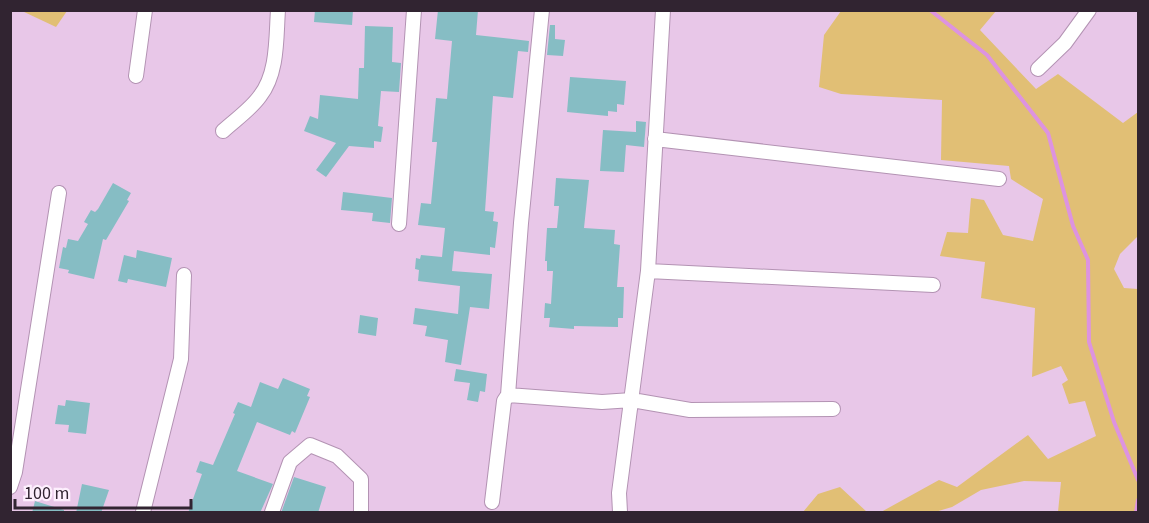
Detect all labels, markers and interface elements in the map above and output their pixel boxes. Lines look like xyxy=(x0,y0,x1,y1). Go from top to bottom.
scale bar xyxy=(15,472,190,510)
text: 100 m xyxy=(24,481,69,506)

